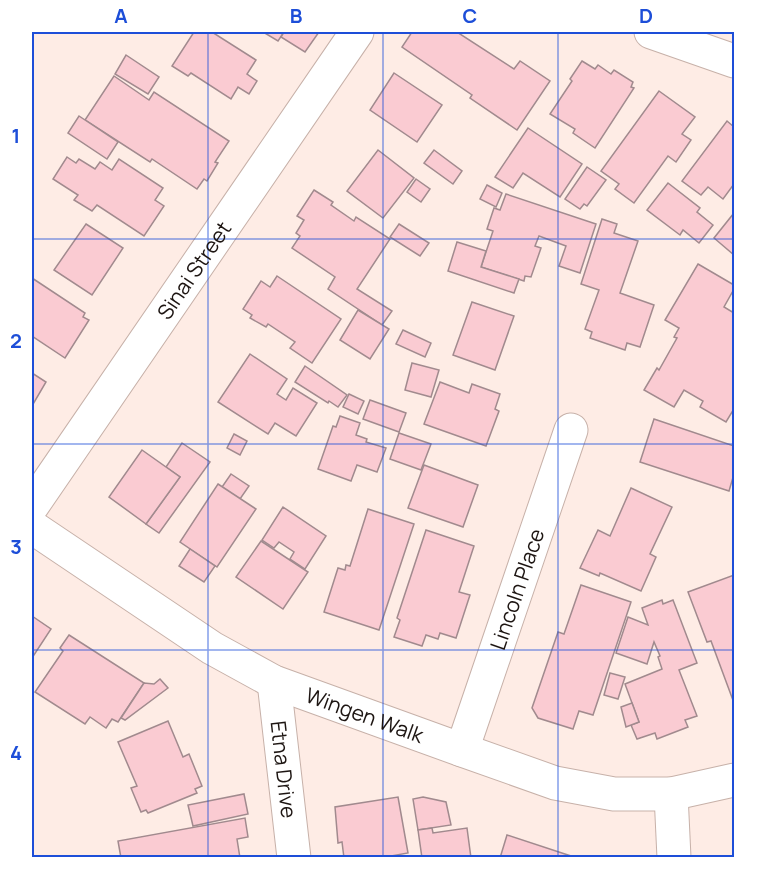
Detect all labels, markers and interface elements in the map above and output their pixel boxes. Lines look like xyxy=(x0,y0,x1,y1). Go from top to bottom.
text: A xyxy=(114,2,128,29)
text: B xyxy=(290,2,303,29)
text: C xyxy=(463,2,477,29)
text: D xyxy=(639,2,653,29)
text: 1 xyxy=(12,122,20,149)
street label: Sinai Street xyxy=(150,216,237,325)
text: 2 xyxy=(10,327,22,354)
street label: Lincoln Place xyxy=(483,525,550,653)
text: 3 xyxy=(10,533,22,560)
street label: Wingen Walk xyxy=(302,681,428,749)
street label: Etna Drive xyxy=(264,719,303,820)
text: 4 xyxy=(10,739,22,766)

